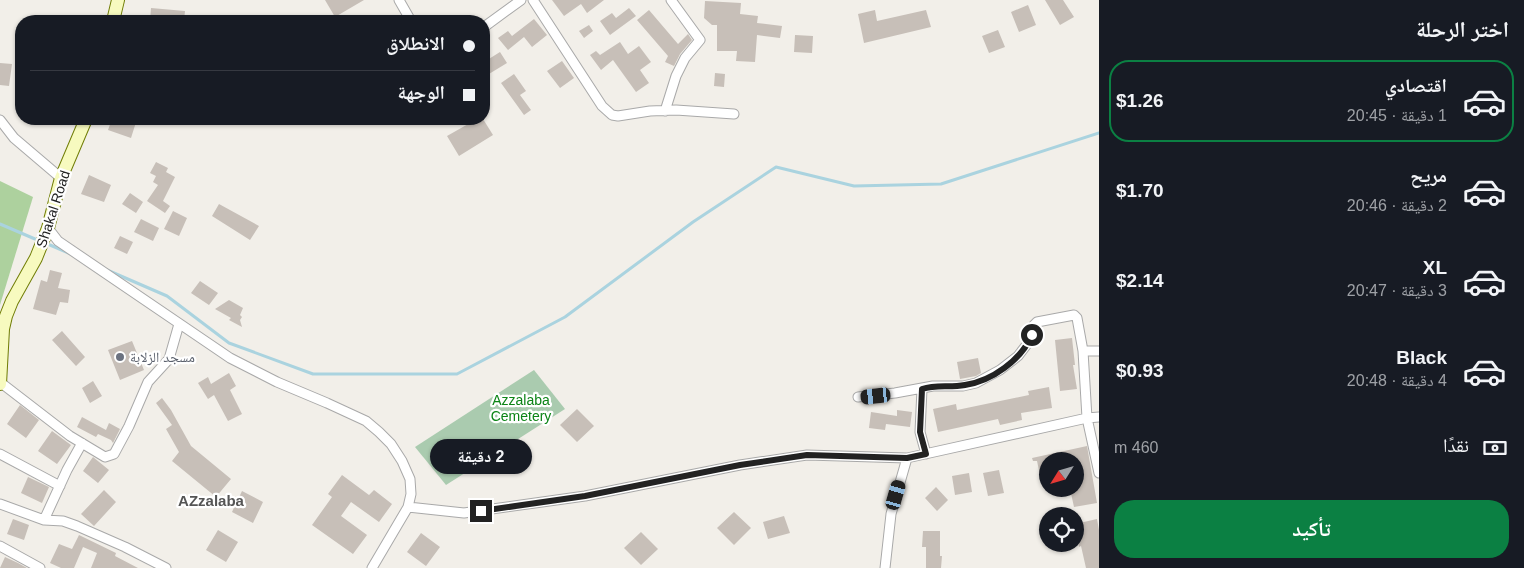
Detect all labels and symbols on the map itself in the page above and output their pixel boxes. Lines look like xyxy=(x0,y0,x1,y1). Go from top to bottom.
street label: Shakal Road xyxy=(33,168,73,250)
route start xyxy=(1021,324,1043,346)
place label: مسجد الزلابة xyxy=(130,349,195,366)
marker: مسجد الزلابة xyxy=(114,351,126,363)
car xyxy=(860,387,891,405)
park label: Azzalaba Cemetery xyxy=(491,392,551,424)
callout: 2 دقيقة xyxy=(430,438,532,474)
north arrow xyxy=(1039,452,1084,498)
car xyxy=(884,479,907,511)
district label: AZzalaba xyxy=(178,492,245,509)
route end xyxy=(470,500,492,522)

